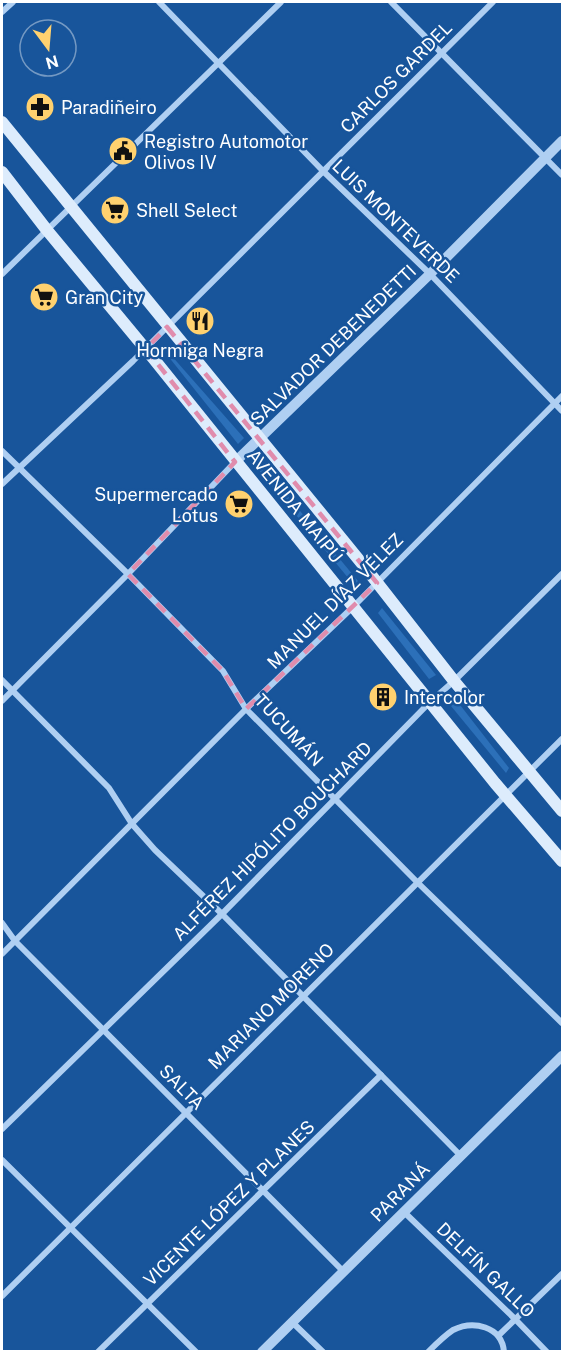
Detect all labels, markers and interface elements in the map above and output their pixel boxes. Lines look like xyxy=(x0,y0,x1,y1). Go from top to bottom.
street label: CARLOS GARDEL xyxy=(336,17,456,137)
north arrow xyxy=(18,18,78,78)
text: N xyxy=(43,51,61,73)
pharmacy icon: Paradiñeiro xyxy=(24,91,56,123)
place label: Paradiñeiro xyxy=(61,97,157,118)
place label: Registro Automotor Olivos IV xyxy=(144,131,308,173)
public building icon: Registro Automotor Olivos IV xyxy=(107,135,139,167)
street label: LUIS MONTEVERDE xyxy=(328,155,464,287)
supermarket icon: Shell Select xyxy=(99,194,131,226)
place label: Shell Select xyxy=(136,200,237,221)
street label: SALVADOR DEBENEDETTI xyxy=(246,260,420,430)
supermarket icon: Gran City xyxy=(28,281,60,313)
place label: Gran City xyxy=(65,287,143,308)
restaurant icon: Hormiga Negra xyxy=(184,305,216,337)
place label: Hormiga Negra xyxy=(136,340,264,361)
street label: AVENIDA MAIPÚ xyxy=(243,444,348,567)
place label: Supermercado Lotus xyxy=(94,484,218,526)
supermarket icon: Supermercado Lotus xyxy=(223,488,255,520)
street label: MANUEL DÍAZ VÉLEZ xyxy=(262,528,407,673)
building icon: Intercolor xyxy=(367,681,399,713)
place label: Intercolor xyxy=(404,687,485,708)
street label: TUCUMÁN xyxy=(250,689,328,770)
street label: ALFÉREZ HIPÓLITO BOUCHARD xyxy=(167,736,376,945)
street label: MARIANO MORENO xyxy=(204,939,338,1073)
street label: SALTA xyxy=(155,1060,209,1114)
street label: VICENTE LÓPEZ Y PLANES xyxy=(139,1115,319,1290)
street label: PARANÁ xyxy=(366,1157,434,1226)
street label: DELFÍN GALLO xyxy=(433,1217,540,1322)

